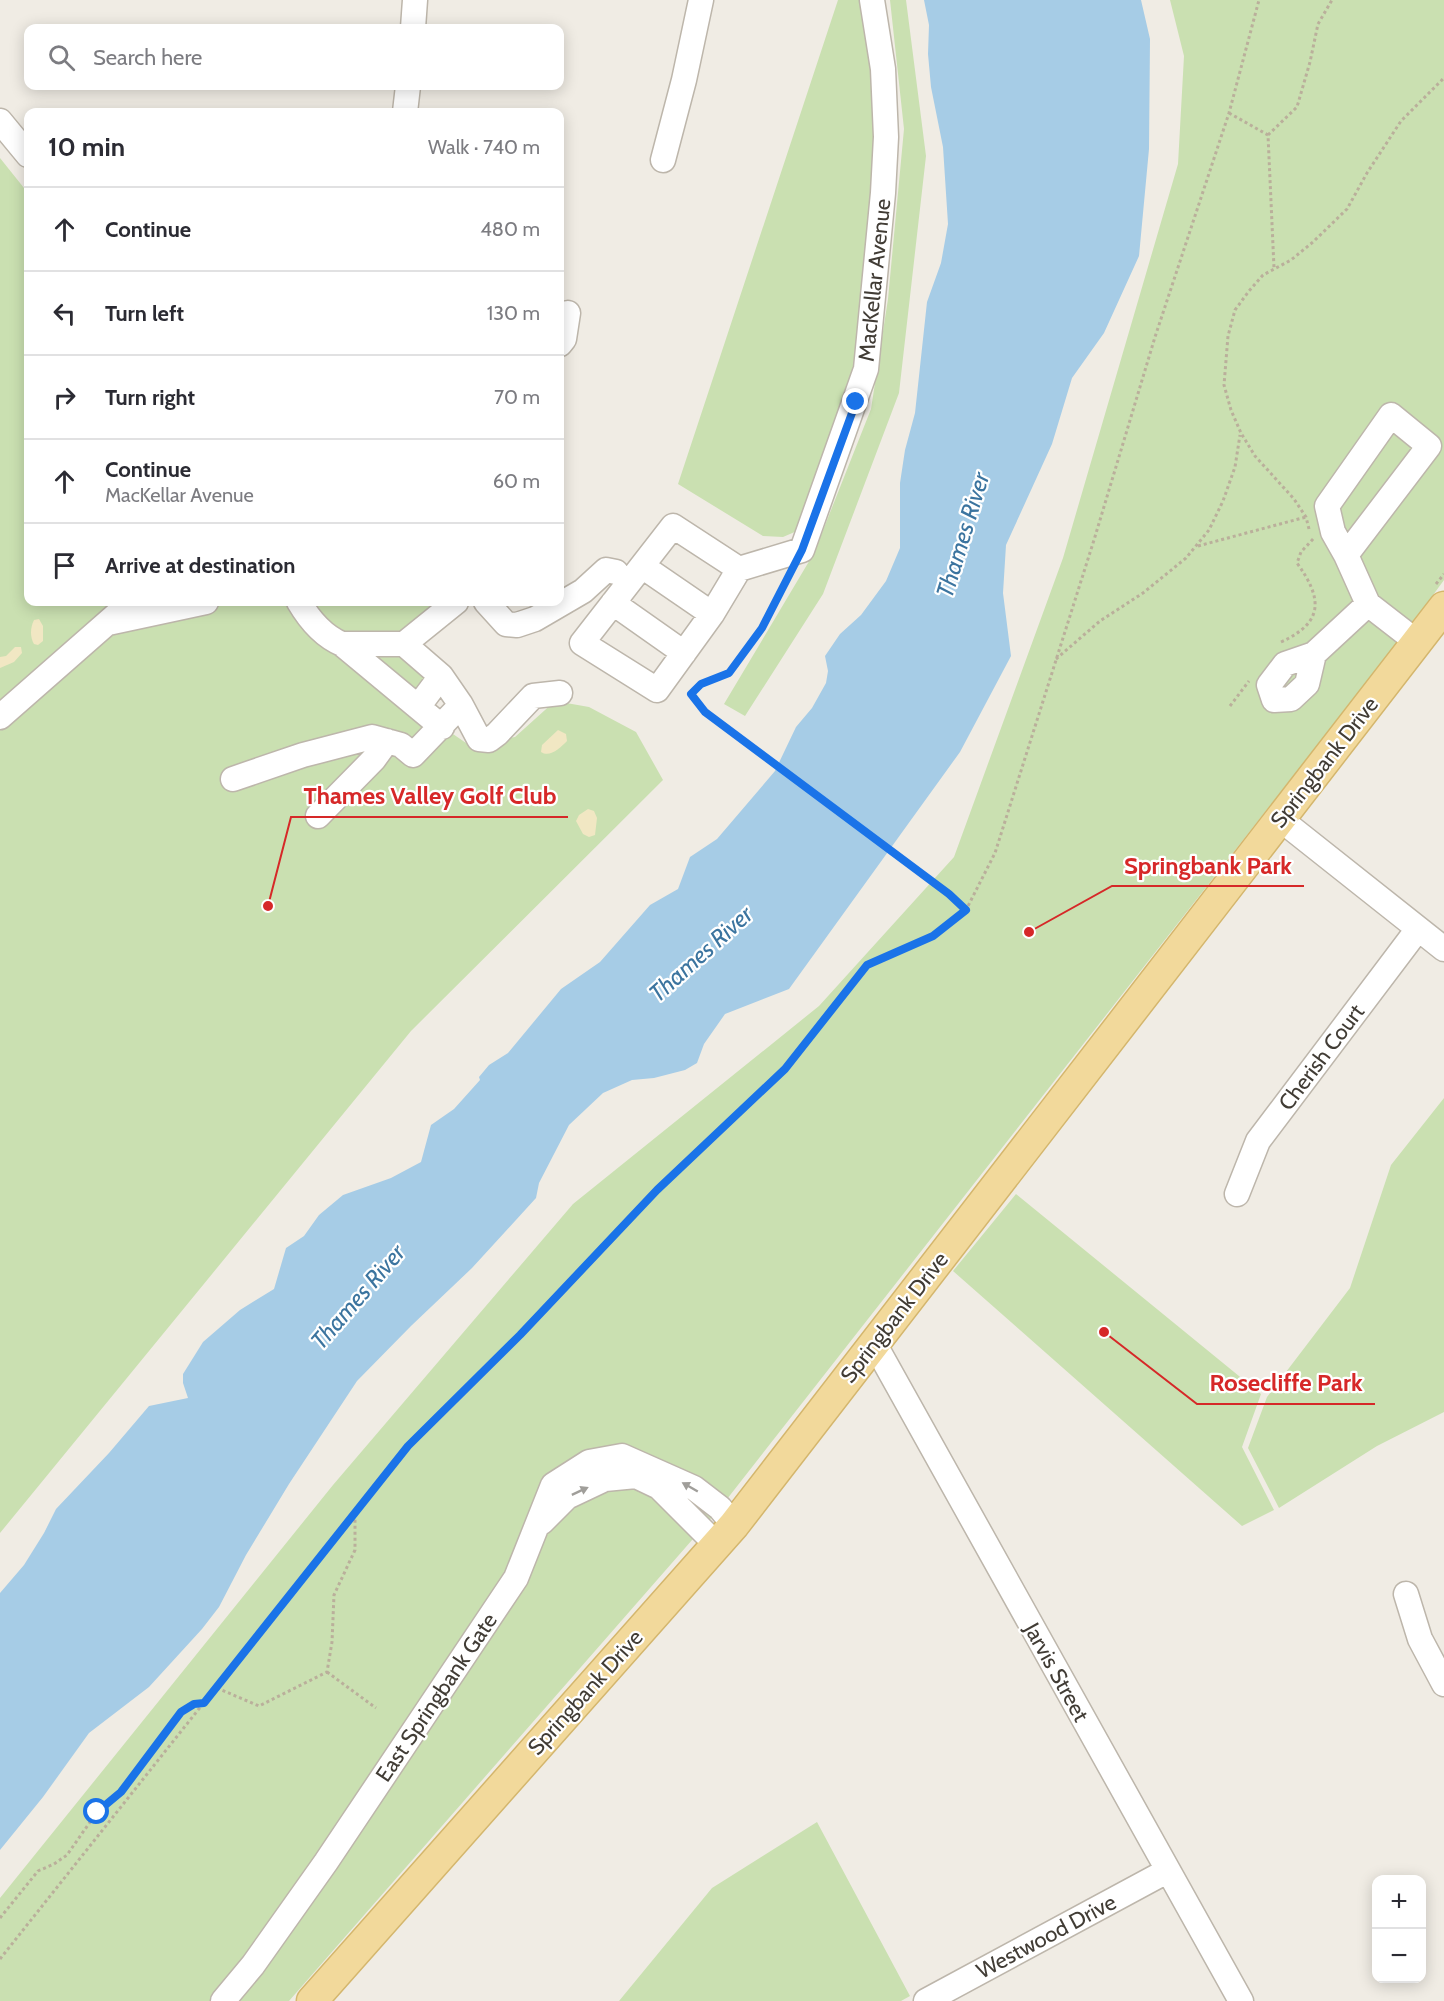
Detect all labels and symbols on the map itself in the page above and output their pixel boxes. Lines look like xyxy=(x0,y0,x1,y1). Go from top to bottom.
street label: MacKellar Avenue xyxy=(853,197,896,363)
route end xyxy=(842,388,868,414)
water label: Thames River xyxy=(930,467,996,601)
street label: Springbank Drive xyxy=(1265,691,1384,833)
callout: Thames Valley Golf Club xyxy=(291,775,568,817)
text: Thames Valley Golf Club xyxy=(304,781,557,810)
callout: Springbank Park xyxy=(1112,844,1304,886)
text: Springbank Park xyxy=(1124,851,1292,880)
water label: Thames River xyxy=(643,899,760,1008)
street label: Cherish Court xyxy=(1273,999,1370,1116)
water label: Thames River xyxy=(304,1237,412,1355)
street label: Springbank Drive xyxy=(835,1246,954,1388)
callout: Rosecliffe Park xyxy=(1197,1362,1375,1404)
text: Rosecliffe Park xyxy=(1209,1368,1363,1397)
one-way arrow xyxy=(682,1481,698,1492)
one-way arrow xyxy=(572,1486,589,1495)
street label: East Springbank Gate xyxy=(370,1608,503,1787)
street label: Jarvis Street xyxy=(1018,1617,1095,1727)
street label: Springbank Drive xyxy=(522,1624,649,1760)
route start xyxy=(83,1798,109,1824)
street label: Westwood Drive xyxy=(972,1888,1121,1985)

